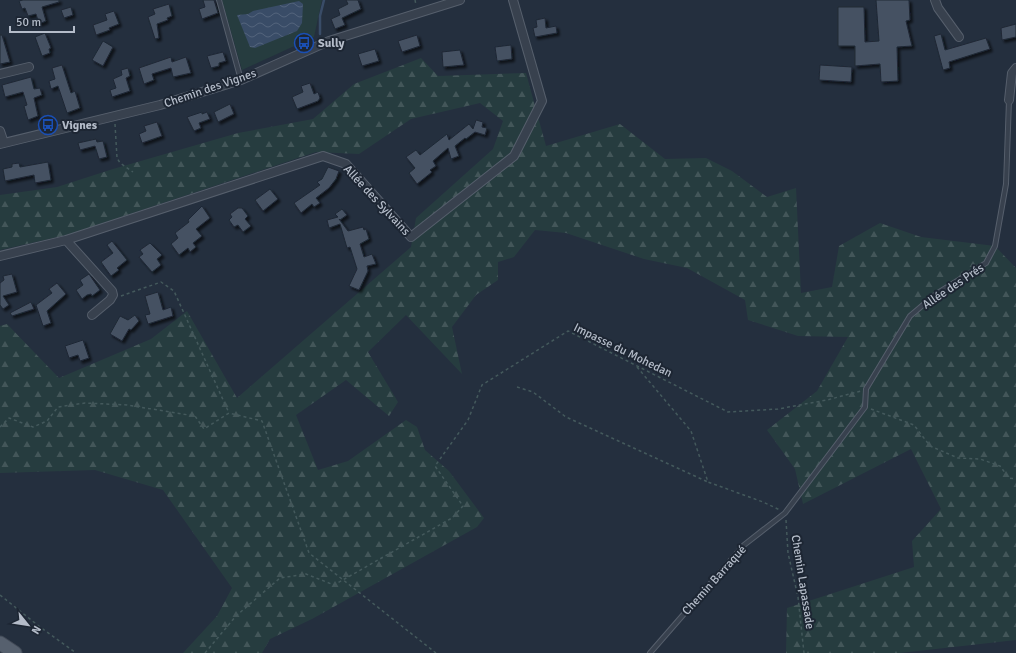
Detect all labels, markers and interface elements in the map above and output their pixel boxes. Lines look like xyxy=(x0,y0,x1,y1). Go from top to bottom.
scale bar xyxy=(10,8,74,34)
text: 50 m xyxy=(16,15,41,30)
bus stop icon: Sully xyxy=(293,32,315,54)
place label: Sully xyxy=(318,36,345,51)
street label: Chemin des Vignes xyxy=(162,66,258,111)
bus stop icon: Vignes xyxy=(37,114,59,136)
place label: Vignes xyxy=(62,118,98,133)
street label: Allée des Sylvains xyxy=(340,162,413,239)
street label: Allée des Prés xyxy=(920,260,987,312)
street label: Impasse du Mohedan xyxy=(571,320,674,381)
street label: Chemin Lapassade xyxy=(788,534,817,630)
street label: Chemin Barraqué xyxy=(679,542,750,618)
north arrow xyxy=(8,605,48,645)
text: N xyxy=(29,623,44,636)

